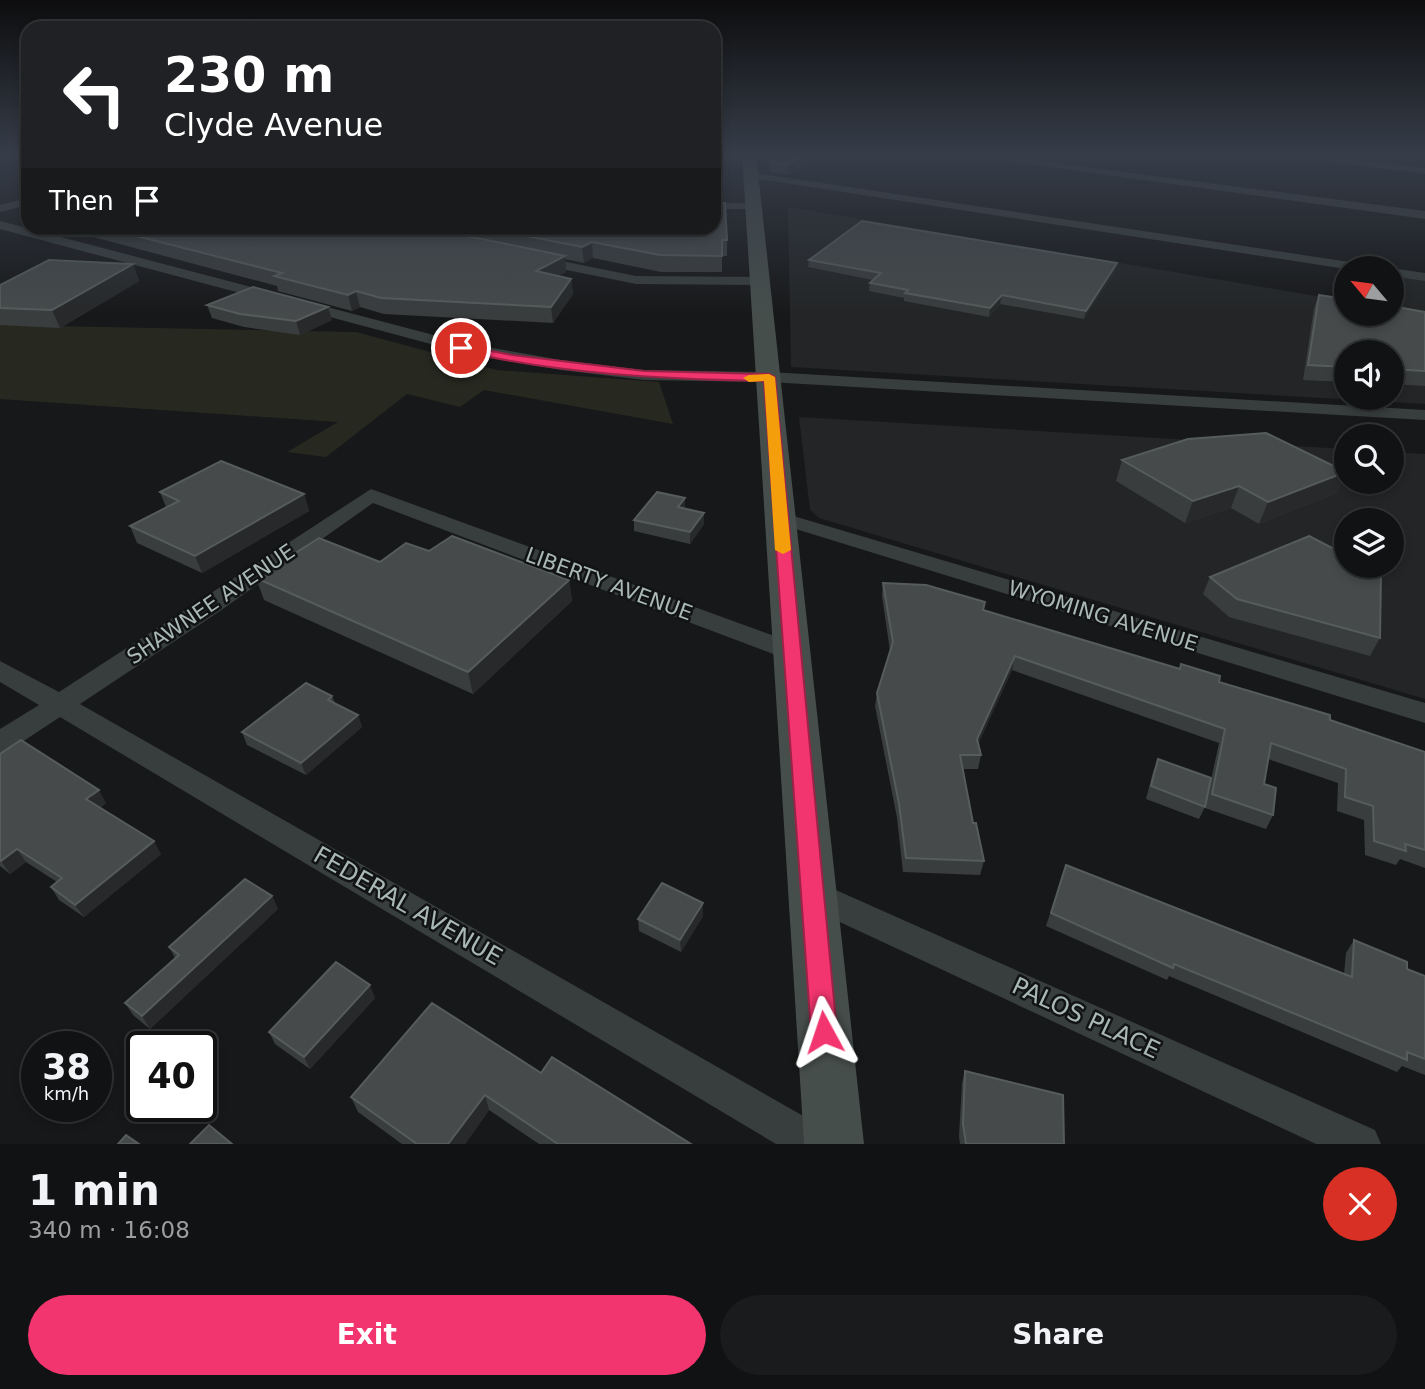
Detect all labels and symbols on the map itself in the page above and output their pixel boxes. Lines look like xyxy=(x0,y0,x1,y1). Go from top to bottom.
north arrow xyxy=(1334,256,1404,326)
pin xyxy=(431,318,491,378)
street label: SHAWNEE AVENUE xyxy=(123,539,299,669)
street label: LIBERTY AVENUE xyxy=(522,543,696,625)
street label: WYOMING AVENUE xyxy=(1005,576,1201,656)
street label: FEDERAL AVENUE xyxy=(309,841,507,971)
street label: PALOS PLACE xyxy=(1008,972,1164,1064)
position arrow xyxy=(787,995,861,1069)
speed limit sign: 40 xyxy=(126,1031,217,1122)

